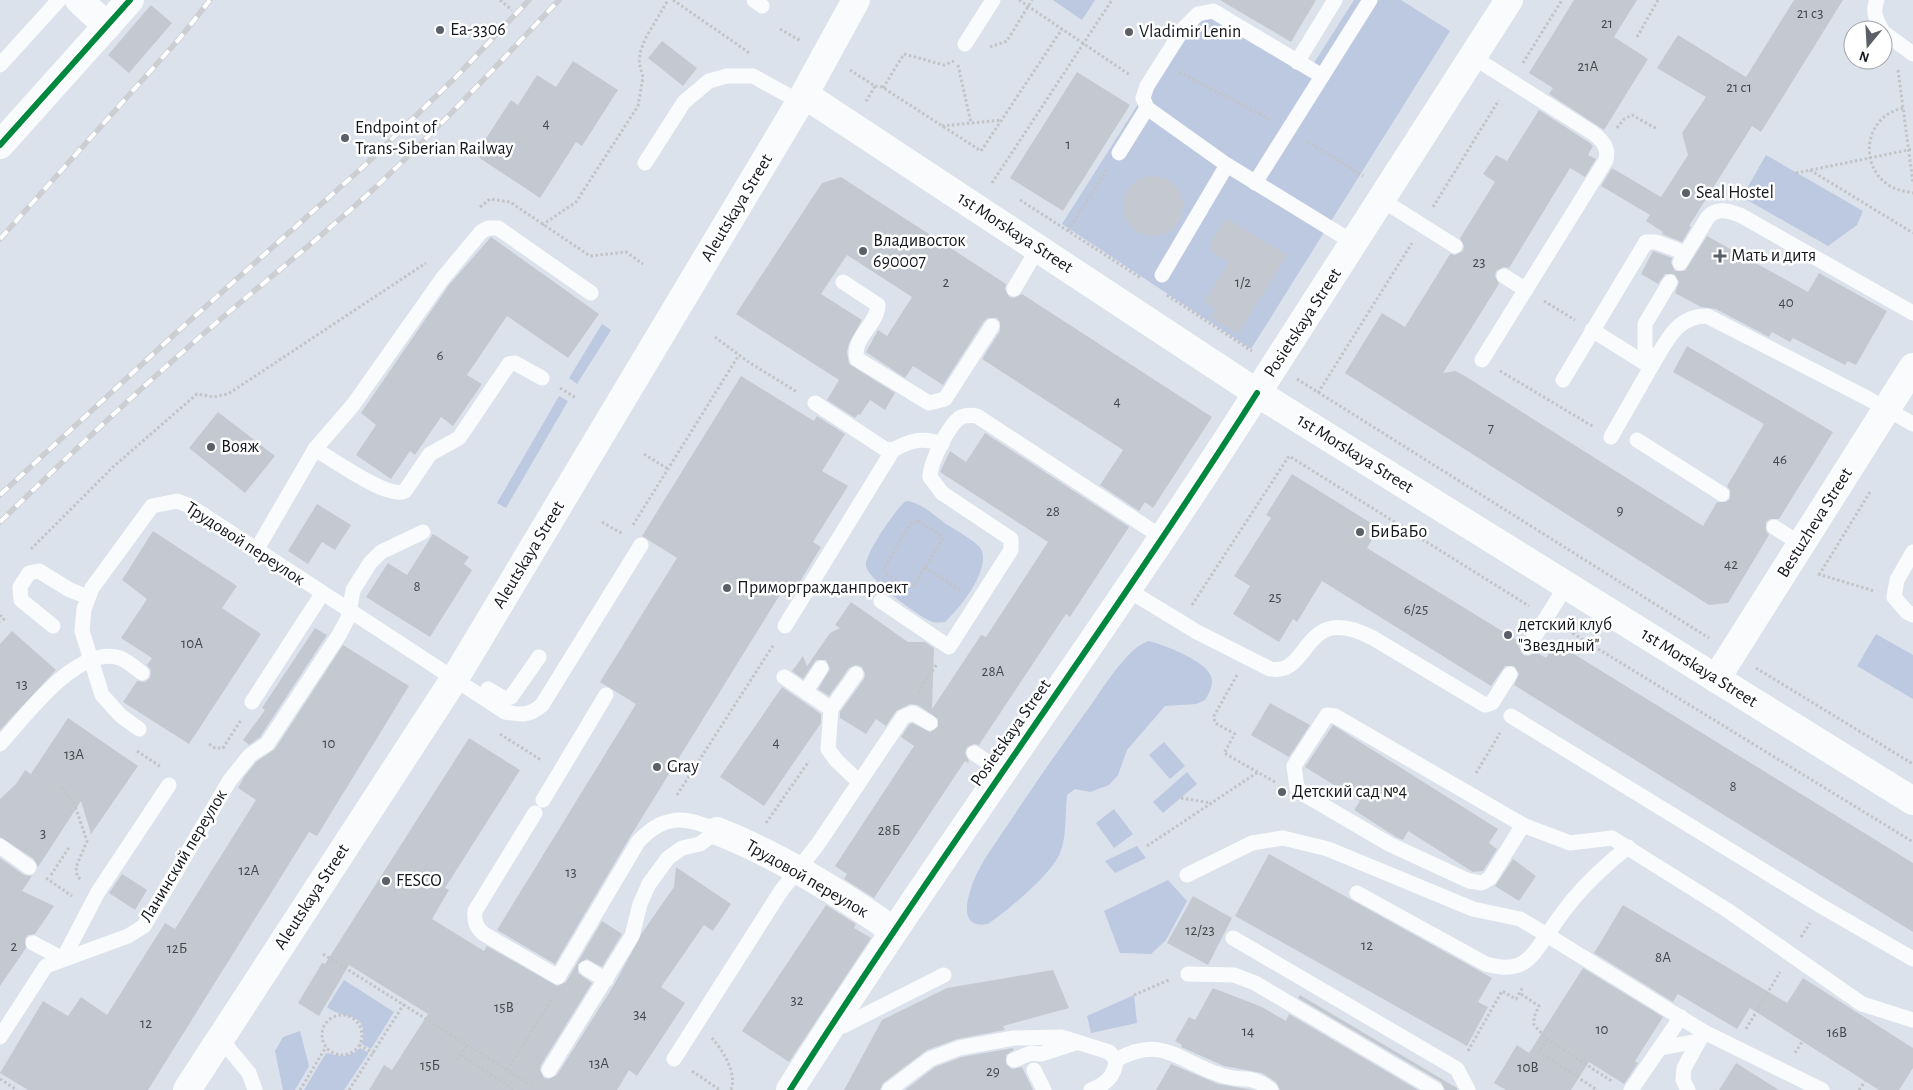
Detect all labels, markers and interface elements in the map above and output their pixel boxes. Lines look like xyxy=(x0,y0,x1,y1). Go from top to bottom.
house number: 21 с3 xyxy=(1797,6,1823,21)
house number: 21 xyxy=(1601,16,1613,31)
north arrow xyxy=(1843,20,1893,70)
place label: Еа-3306 xyxy=(450,21,506,39)
place label: Vladimir Lenin xyxy=(1139,23,1241,41)
marker: Еа-3306 xyxy=(434,24,446,36)
marker: Vladimir Lenin xyxy=(1123,26,1135,38)
text: N xyxy=(1857,48,1871,65)
house number: 21А xyxy=(1578,59,1599,74)
house number: 21 с1 xyxy=(1726,80,1752,95)
house number: 4 xyxy=(542,116,550,131)
place label: Endpoint of Trans-Siberian Railway xyxy=(355,119,514,158)
marker: Endpoint of Trans-Siberian Railway xyxy=(339,132,351,144)
house number: 1 xyxy=(1065,137,1071,152)
street label: Aleutskaya Street xyxy=(698,151,776,265)
place label: Seal Hostel xyxy=(1696,184,1774,202)
marker: Seal Hostel xyxy=(1680,187,1692,199)
street label: 1st Morskaya Street xyxy=(954,189,1076,277)
place label: Владивосток 690007 xyxy=(873,232,966,271)
marker: Владивосток 690007 xyxy=(857,245,869,257)
place label: Мать и дитя xyxy=(1731,247,1816,265)
marker: Мать и дитя xyxy=(1713,249,1727,263)
house number: 23 xyxy=(1472,255,1486,270)
street label: Posietskaya Street xyxy=(1261,265,1345,381)
house number: 2 xyxy=(943,275,950,290)
house number: 1/2 xyxy=(1235,275,1251,290)
house number: 40 xyxy=(1778,295,1794,310)
house number: 6 xyxy=(436,348,444,363)
house number: 4 xyxy=(1113,394,1121,409)
street label: 1st Morskaya Street xyxy=(1294,411,1417,497)
house number: 7 xyxy=(1488,421,1494,436)
place label: Вояж xyxy=(221,438,260,456)
marker: Вояж xyxy=(205,441,217,453)
house number: 46 xyxy=(1773,452,1787,467)
street label: Bestuzheva Street xyxy=(1774,465,1856,581)
street label: Aleutskaya Street xyxy=(490,498,568,612)
street label: Трудовой переулок xyxy=(182,499,308,590)
house number: 9 xyxy=(1616,503,1624,518)
house number: 28 xyxy=(1046,504,1060,519)
place label: БиБаБо xyxy=(1370,523,1427,541)
marker: БиБаБо xyxy=(1354,526,1366,538)
house number: 42 xyxy=(1724,557,1738,572)
house number: 8 xyxy=(413,579,421,594)
place label: Приморгражданпроект xyxy=(737,579,909,597)
marker: Приморгражданпроект xyxy=(721,582,733,594)
house number: 25 xyxy=(1268,590,1282,605)
house number: 6/25 xyxy=(1404,602,1428,617)
place label: детский клуб "Звездный" xyxy=(1518,615,1612,655)
street label: 1st Morskaya Street xyxy=(1638,625,1761,711)
marker: детский клуб "Звездный" xyxy=(1502,629,1514,641)
house number: 10А xyxy=(181,636,203,651)
house number: 28А xyxy=(982,664,1005,679)
street label: Posietskaya Street xyxy=(967,676,1055,790)
house number: 13 xyxy=(16,677,28,692)
house number: 4 xyxy=(772,735,780,750)
house number: 10 xyxy=(322,736,336,751)
house number: 13А xyxy=(64,747,84,762)
place label: Gray xyxy=(667,758,699,776)
marker: Gray xyxy=(651,761,663,773)
house number: 8 xyxy=(1729,779,1737,794)
place label: Детский сад №4 xyxy=(1292,783,1408,801)
street label: Ланинский переулок xyxy=(137,786,231,926)
marker: Детский сад №4 xyxy=(1276,786,1288,798)
house number: 28Б xyxy=(878,823,900,838)
house number: 3 xyxy=(40,826,46,841)
street label: Трудовой переулок xyxy=(743,837,872,922)
street label: Aleutskaya Street xyxy=(271,841,353,953)
house number: 12А xyxy=(239,863,260,878)
house number: 13 xyxy=(565,865,577,880)
place label: FESCO xyxy=(396,872,442,890)
marker: FESCO xyxy=(380,875,392,887)
house number: 12/23 xyxy=(1185,923,1215,938)
house number: 12 xyxy=(1361,938,1373,953)
house number: 2 xyxy=(11,939,18,954)
house number: 12Б xyxy=(167,941,187,956)
house number: 8А xyxy=(1655,950,1671,965)
house number: 32 xyxy=(790,993,804,1008)
house number: 15В xyxy=(494,1000,514,1015)
house number: 34 xyxy=(633,1007,647,1022)
house number: 12 xyxy=(140,1016,152,1031)
house number: 10 xyxy=(1595,1022,1609,1037)
house number: 14 xyxy=(1242,1024,1254,1039)
house number: 16В xyxy=(1827,1025,1847,1040)
house number: 13А xyxy=(589,1056,609,1071)
house number: 15Б xyxy=(420,1058,440,1073)
house number: 10В xyxy=(1517,1060,1539,1075)
house number: 29 xyxy=(986,1064,1000,1079)

